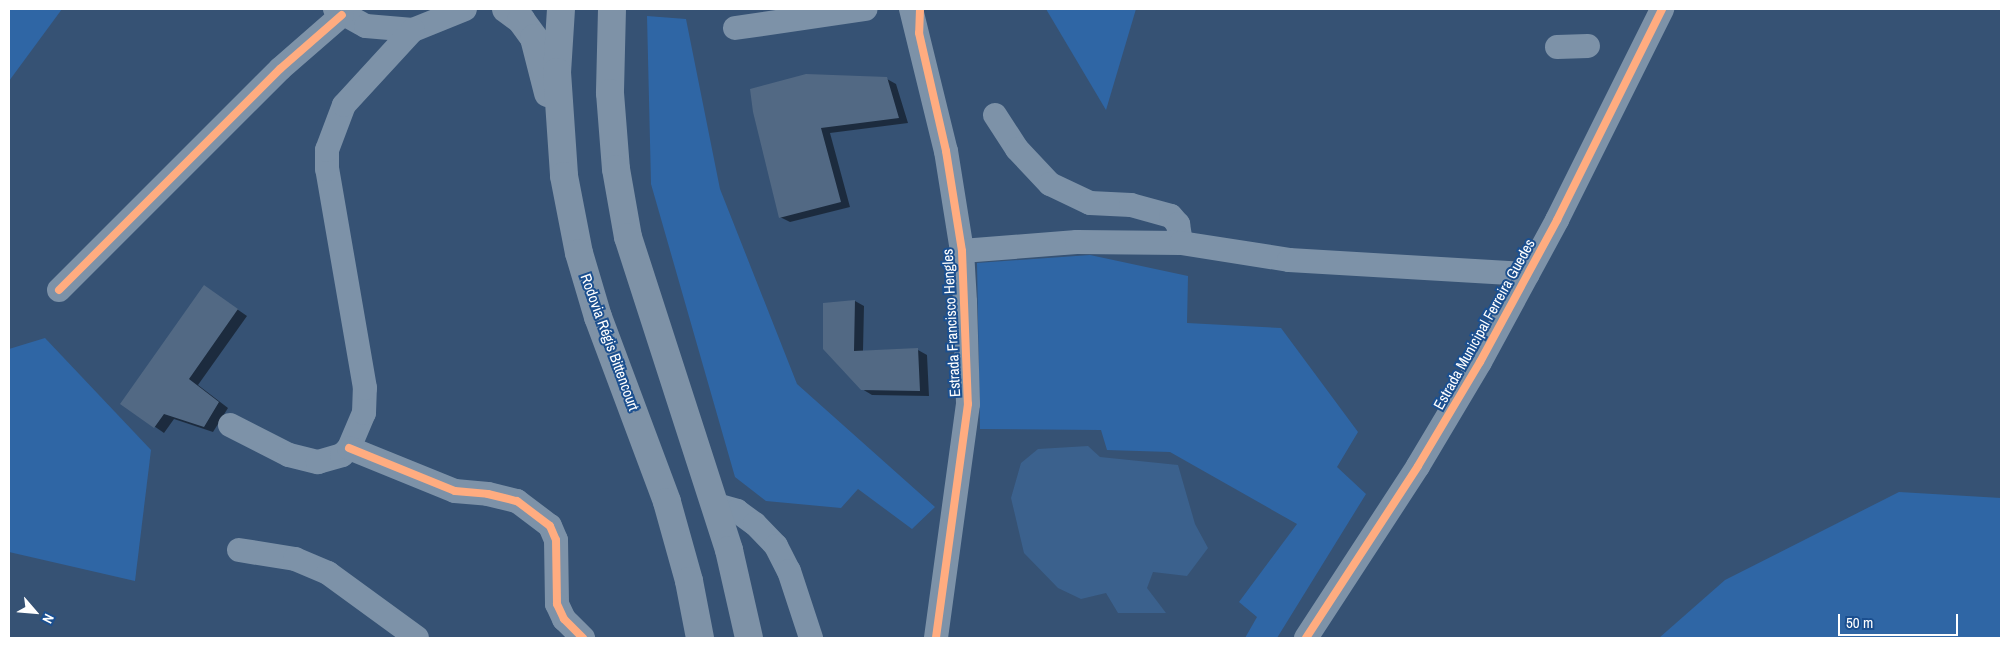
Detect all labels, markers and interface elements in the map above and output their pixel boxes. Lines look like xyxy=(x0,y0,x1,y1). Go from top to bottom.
street label: Estrada Municipal Ferreira Guedes xyxy=(1430,236,1538,412)
street label: Estrada Francisco Hengles xyxy=(938,248,964,398)
street label: Rodovia Régis Bittencourt xyxy=(577,271,643,413)
north arrow xyxy=(10,587,60,637)
scale bar xyxy=(1840,604,1960,636)
text: N xyxy=(38,611,58,627)
text: 50 m xyxy=(1846,612,1873,633)

